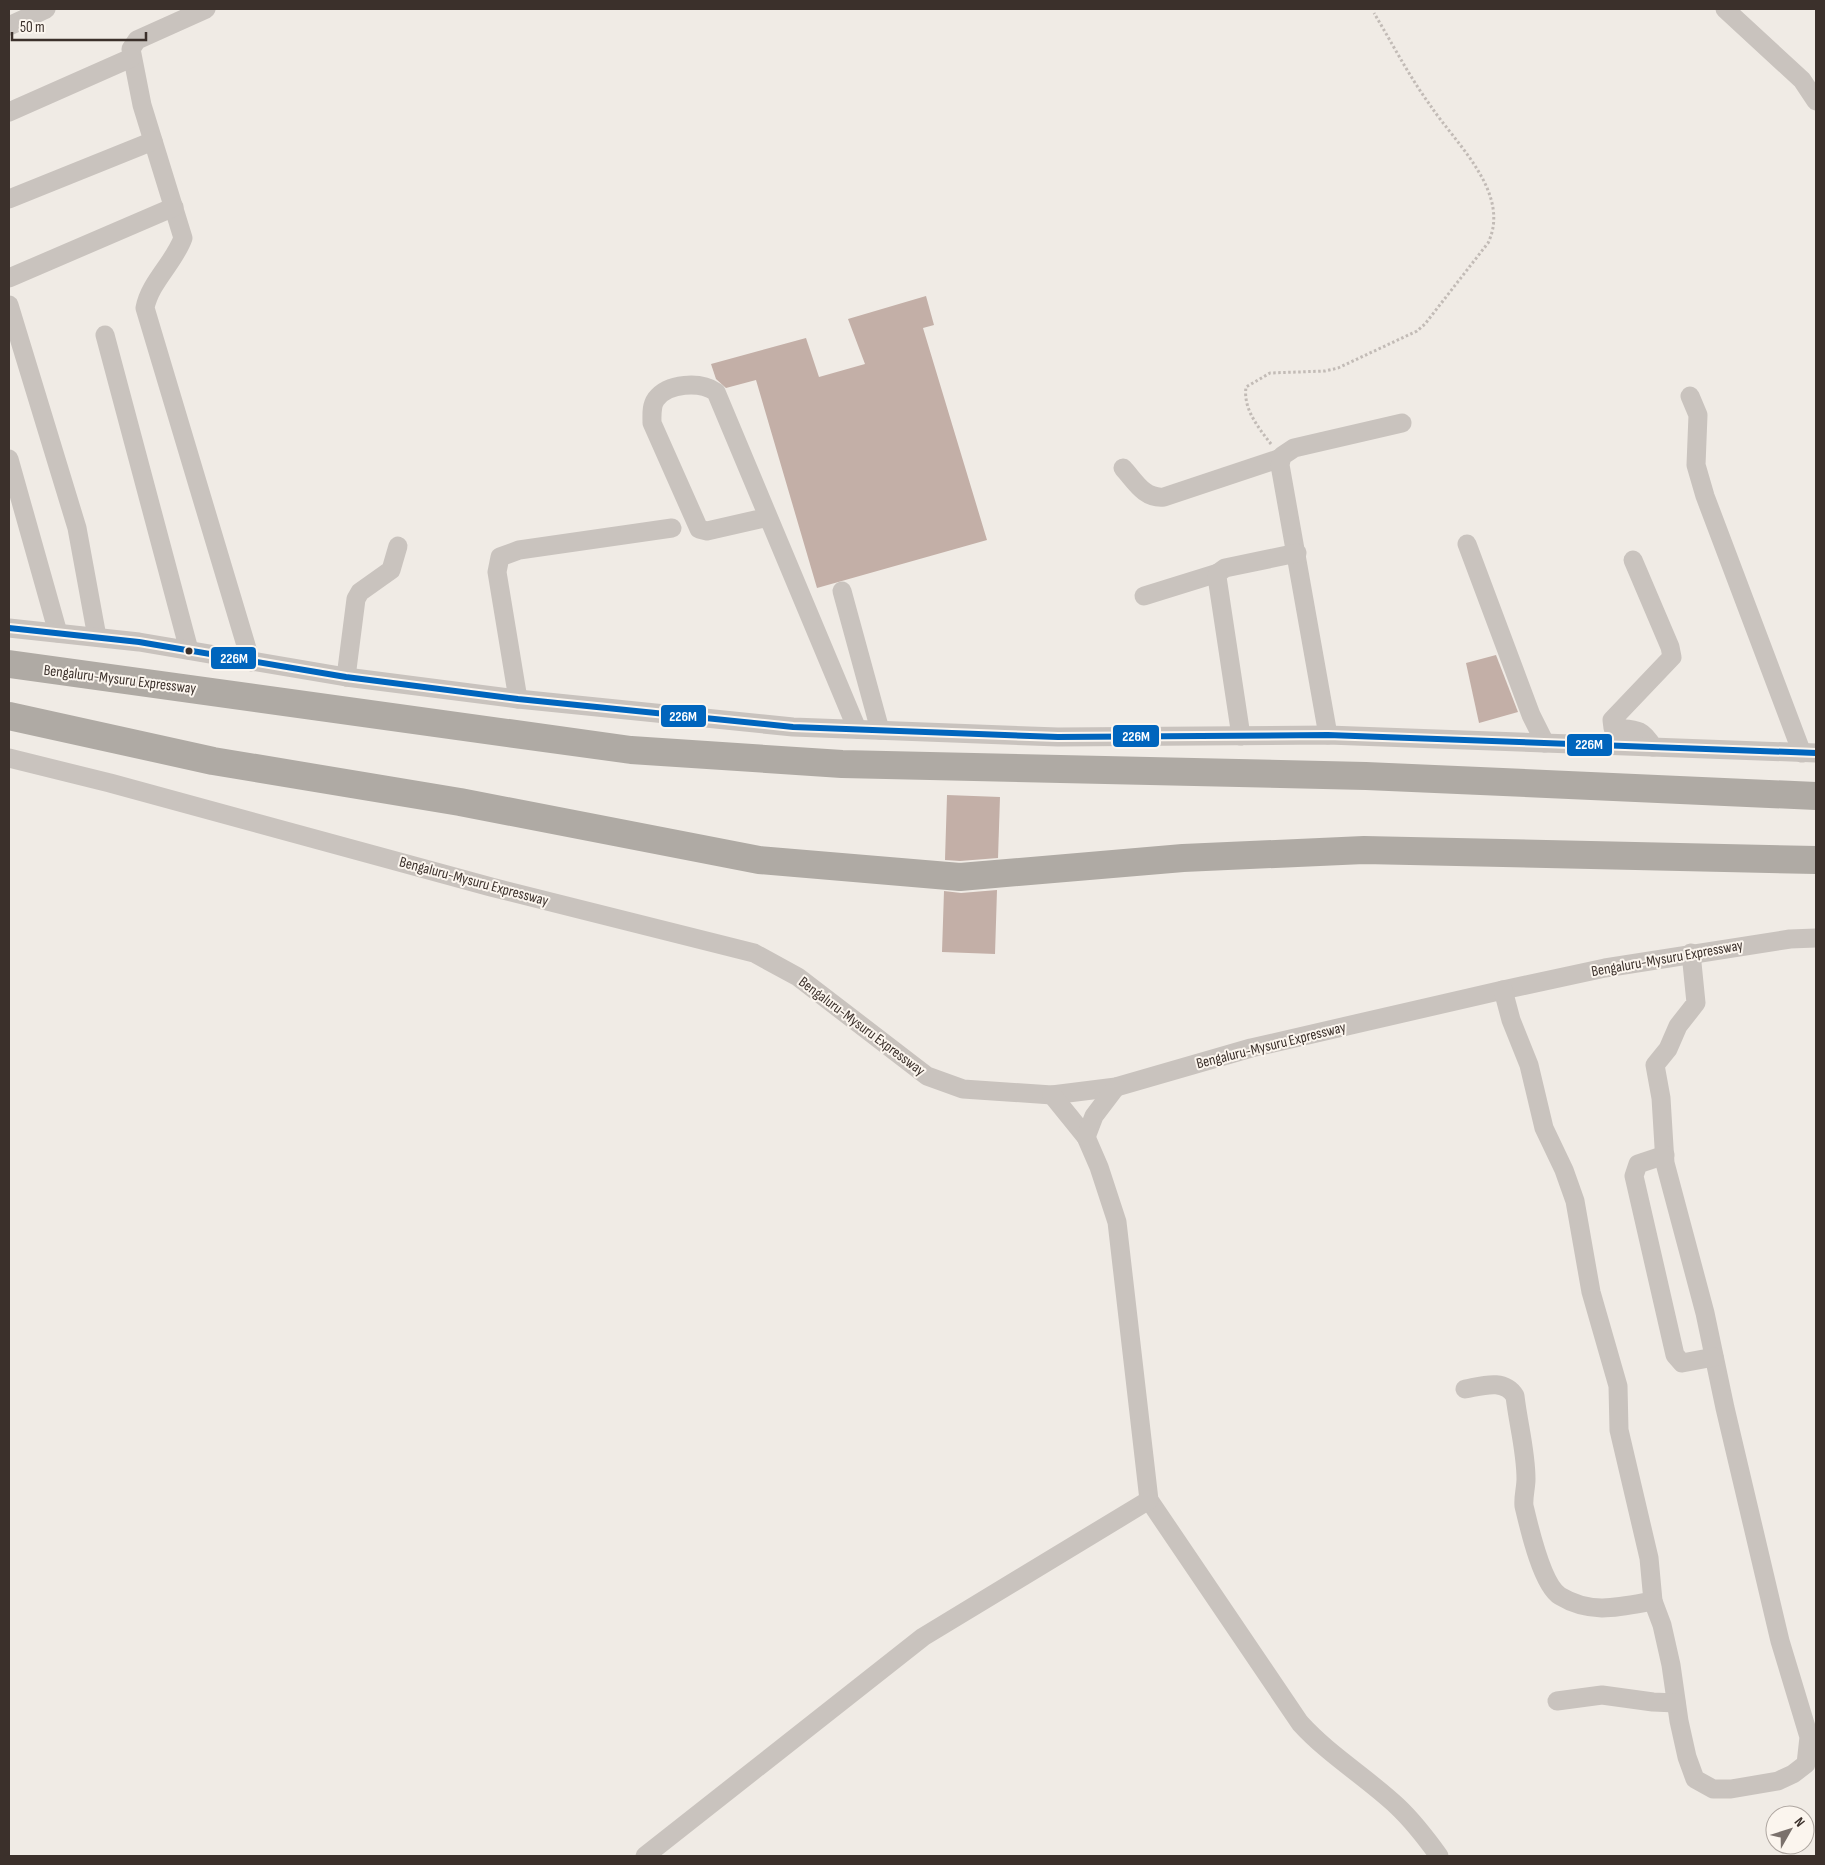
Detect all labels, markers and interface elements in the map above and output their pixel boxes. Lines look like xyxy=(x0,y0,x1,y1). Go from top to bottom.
scale bar xyxy=(12,10,146,42)
text: 50 m xyxy=(20,18,45,37)
unlabelled marker xyxy=(184,646,194,656)
line badge: 226M xyxy=(210,646,257,670)
text: 226M xyxy=(220,650,248,667)
street label: Bengaluru-Mysuru Expressway xyxy=(43,661,198,698)
line badge: 226M xyxy=(660,704,707,728)
text: 226M xyxy=(669,708,697,725)
line badge: 226M xyxy=(1112,724,1160,748)
text: 226M xyxy=(1122,728,1150,745)
line badge: 226M xyxy=(1566,733,1613,757)
text: 226M xyxy=(1575,736,1603,753)
street label: Bengaluru-Mysuru Expressway xyxy=(397,852,551,911)
street label: Bengaluru-Mysuru Expressway xyxy=(1590,936,1745,981)
street label: Bengaluru-Mysuru Expressway xyxy=(795,973,929,1080)
street label: Bengaluru-Mysuru Expressway xyxy=(1194,1018,1348,1073)
north arrow xyxy=(1765,1805,1815,1855)
text: N xyxy=(1791,1814,1809,1830)

